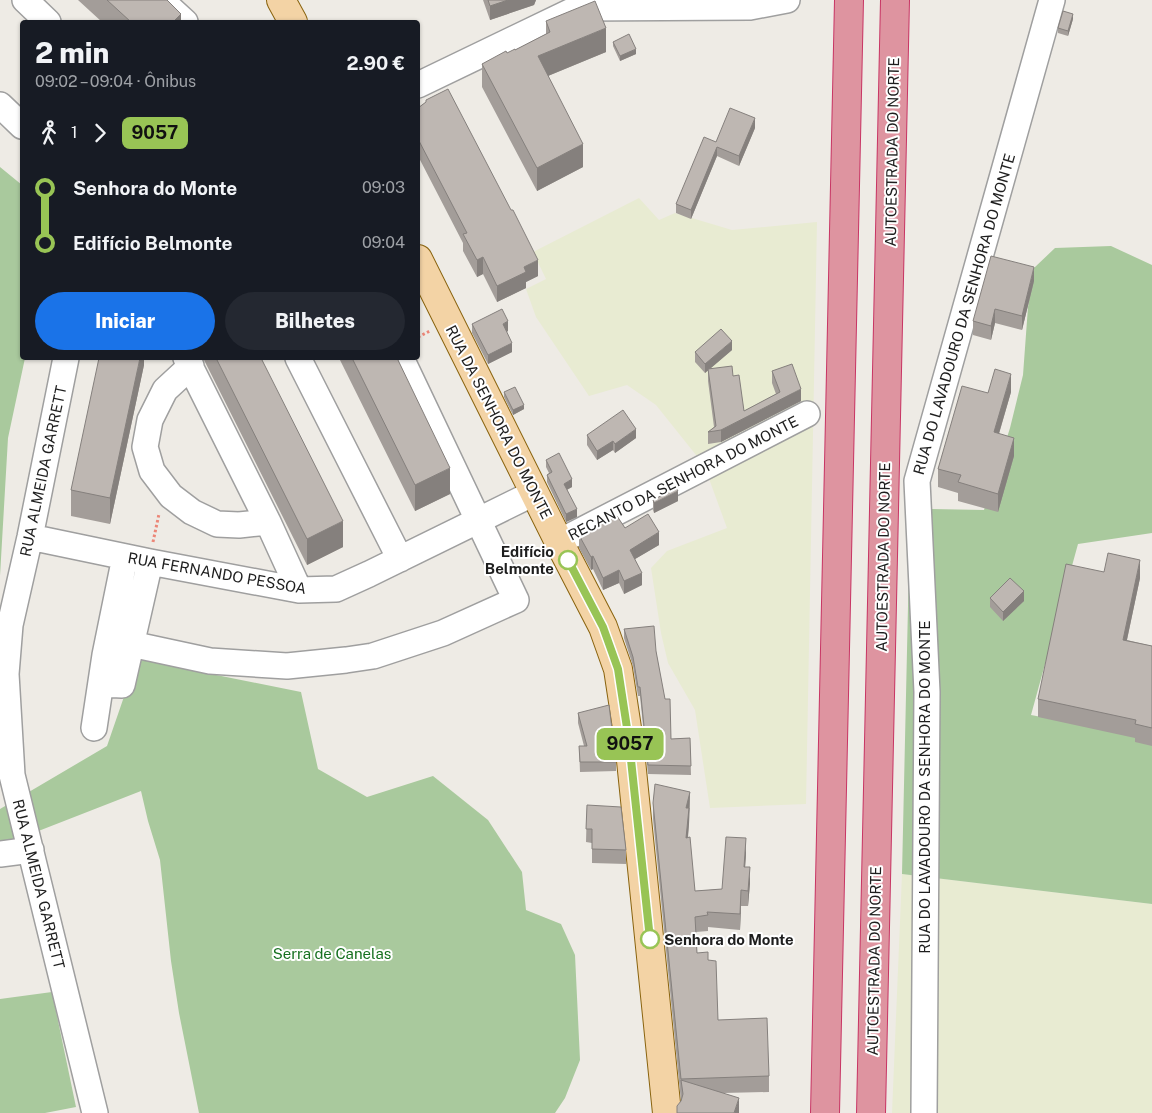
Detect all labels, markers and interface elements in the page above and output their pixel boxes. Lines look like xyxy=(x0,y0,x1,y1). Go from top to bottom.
text: 2 min xyxy=(35,36,109,69)
text: 2.90 € xyxy=(346,52,405,74)
street label: AUTOESTRADA DO NORTE xyxy=(882,57,902,247)
text: 09:02 – 09:04 · Ônibus xyxy=(35,72,196,91)
icon: walk xyxy=(35,119,63,147)
icon: forward xyxy=(86,119,114,147)
text: 9057 xyxy=(132,122,178,143)
text: 1 xyxy=(71,123,78,142)
street label: RUA DO LAVADOURO DA SENHORA DO MONTE xyxy=(910,151,1018,477)
text: Senhora do Monte xyxy=(73,177,237,199)
text: 09:03 xyxy=(362,178,405,197)
text: Edifício Belmonte xyxy=(73,232,232,254)
text: 09:04 xyxy=(362,233,405,252)
button: Iniciar xyxy=(35,292,215,350)
button: Bilhetes xyxy=(225,292,405,350)
street label: RUA DA SENHORA DO MONTE xyxy=(443,322,555,522)
street label: RUA ALMEIDA GARRETT xyxy=(17,384,69,558)
street label: RECANTO DA SENHORA DO MONTE xyxy=(565,412,801,544)
street label: AUTOESTRADA DO NORTE xyxy=(873,462,893,652)
place label: Edifício Belmonte xyxy=(485,543,554,577)
street label: RUA FERNANDO PESSOA xyxy=(126,549,308,597)
marker: Edifício Belmonte xyxy=(558,550,578,570)
street label: RUA DO LAVADOURO DA SENHORA DO MONTE xyxy=(916,620,933,954)
line badge: 9057 xyxy=(595,728,665,760)
text: 9057 xyxy=(607,733,653,754)
street label: RUA ALMEIDA GARRETT xyxy=(10,797,68,971)
street label: AUTOESTRADA DO NORTE xyxy=(864,866,884,1056)
marker: Senhora do Monte xyxy=(640,929,660,949)
place label: Senhora do Monte xyxy=(664,931,794,948)
park label: Serra de Canelas xyxy=(273,945,391,962)

